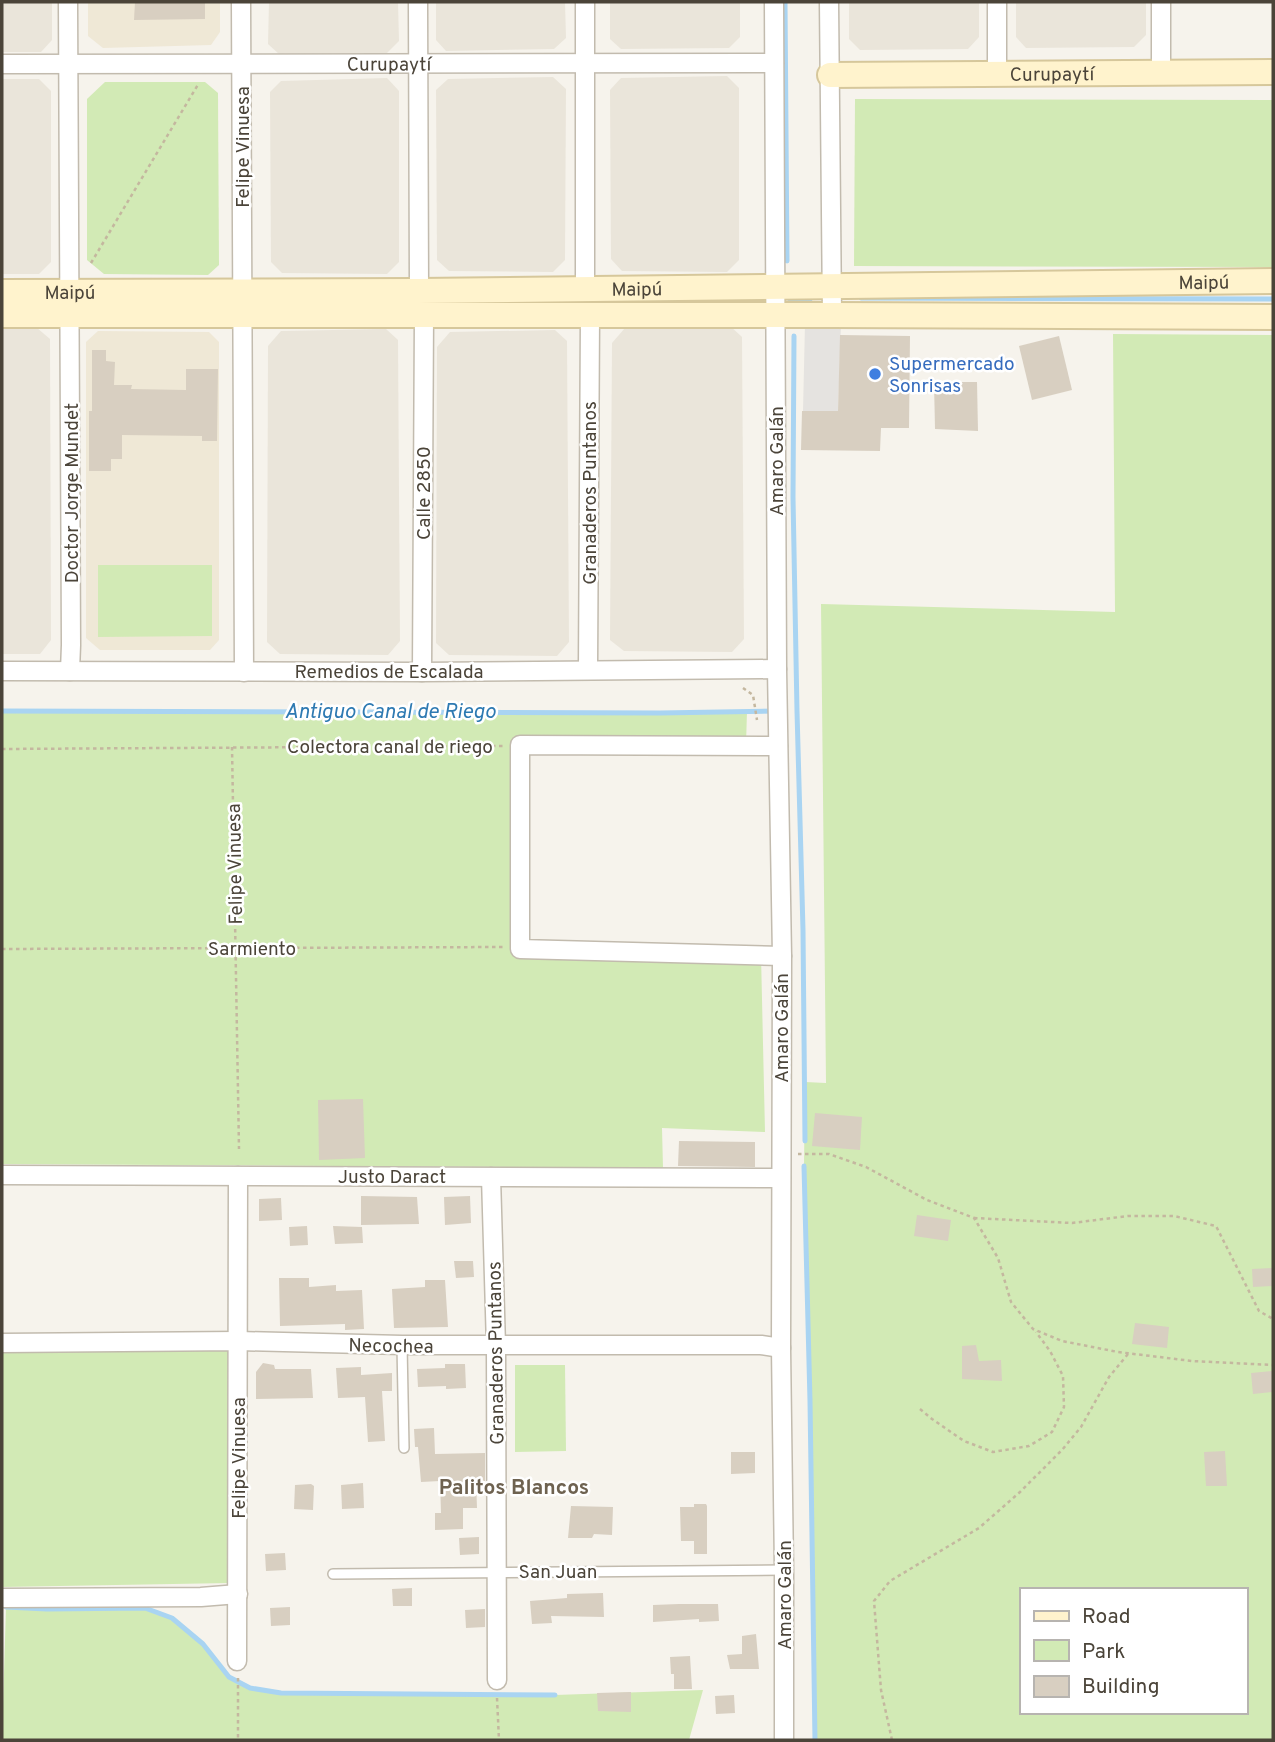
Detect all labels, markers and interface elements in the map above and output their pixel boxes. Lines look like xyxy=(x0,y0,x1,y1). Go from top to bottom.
street label: Curupaytí xyxy=(347,53,433,78)
street label: Curupaytí xyxy=(1010,63,1096,88)
street label: Felipe Vinuesa xyxy=(232,86,256,208)
street label: Maipú xyxy=(1178,272,1230,296)
street label: Maipú xyxy=(611,278,663,303)
street label: Maipú xyxy=(44,282,96,306)
place label: Supermercado Sonrisas xyxy=(889,353,1015,399)
marker: Supermercado Sonrisas xyxy=(867,366,883,382)
street label: Granaderos Puntanos xyxy=(579,401,603,585)
street label: Doctor Jorge Mundet xyxy=(61,403,85,583)
street label: Amaro Galán xyxy=(766,406,790,516)
street label: Calle 2850 xyxy=(413,446,437,540)
street label: Remedios de Escalada xyxy=(294,661,484,685)
water label: Antiguo Canal de Riego xyxy=(284,699,496,726)
street label: Colectora canal de riego xyxy=(287,736,493,760)
street label: Felipe Vinuesa xyxy=(223,803,249,925)
street label: Sarmiento xyxy=(208,938,296,962)
street label: Amaro Galán xyxy=(771,973,795,1083)
street label: Justo Daract xyxy=(338,1166,446,1190)
street label: Granaderos Puntanos xyxy=(483,1261,511,1445)
street label: Necochea xyxy=(348,1334,434,1360)
street label: Felipe Vinuesa xyxy=(228,1397,252,1519)
district label: Palitos Blancos xyxy=(439,1475,589,1502)
street label: Amaro Galán xyxy=(774,1540,798,1650)
street label: San Juan xyxy=(519,1561,597,1585)
legend xyxy=(1020,1588,1247,1714)
text: Road xyxy=(1082,1604,1131,1631)
text: Park xyxy=(1082,1639,1125,1666)
text: Building xyxy=(1082,1674,1160,1701)

